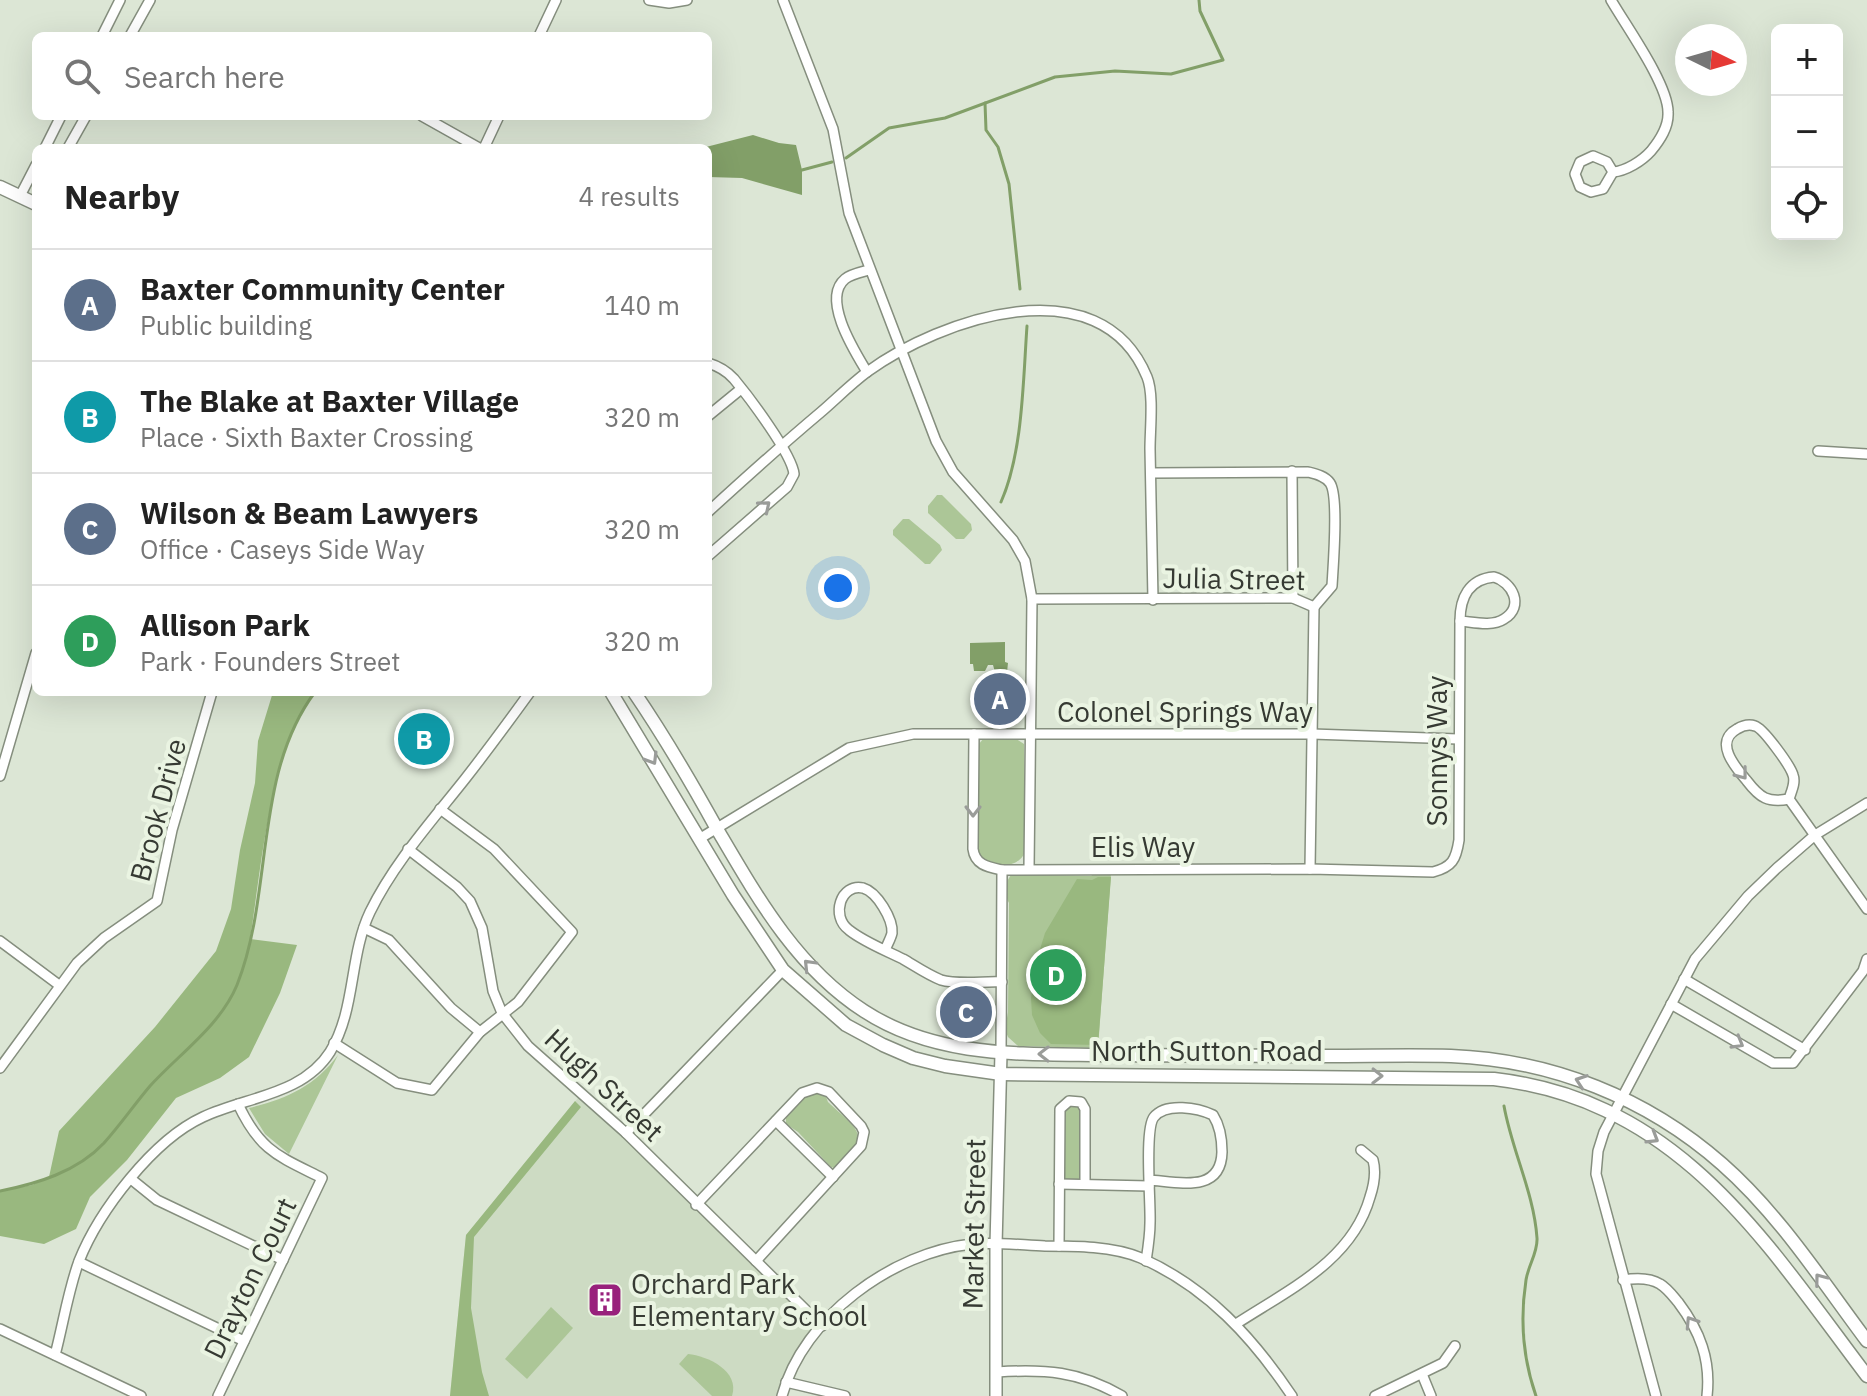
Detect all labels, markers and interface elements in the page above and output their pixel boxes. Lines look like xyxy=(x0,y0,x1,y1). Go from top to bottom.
north arrow xyxy=(1675,24,1747,96)
map controls xyxy=(1771,24,1843,240)
button: + xyxy=(1771,24,1843,96)
search box xyxy=(32,32,712,120)
icon: search xyxy=(60,54,104,98)
text: Search here xyxy=(124,57,285,96)
button: − xyxy=(1771,96,1843,168)
button: locate xyxy=(1771,168,1843,240)
text: Nearby xyxy=(64,174,179,218)
text: 4 results xyxy=(578,179,680,213)
text: Baxter Community Center xyxy=(140,269,505,308)
text: A xyxy=(81,288,99,322)
text: 140 m xyxy=(604,288,680,322)
text: Public building xyxy=(140,308,312,342)
text: The Blake at Baxter Village xyxy=(140,381,519,420)
text: B xyxy=(81,400,99,434)
text: 320 m xyxy=(604,400,680,434)
text: Place · Sixth Baxter Crossing xyxy=(140,420,473,454)
text: Wilson & Beam Lawyers xyxy=(140,493,478,532)
one-way arrow xyxy=(756,501,770,516)
text: C xyxy=(82,512,98,546)
text: 320 m xyxy=(604,512,680,546)
text: Office · Caseys Side Way xyxy=(140,532,425,566)
street label: Julia Street xyxy=(1162,559,1306,598)
your location xyxy=(818,568,858,608)
text: Allison Park xyxy=(140,605,310,644)
text: D xyxy=(81,624,99,658)
text: 320 m xyxy=(604,624,680,658)
text: Park · Founders Street xyxy=(140,644,400,678)
pin: A xyxy=(974,669,1026,729)
street label: Sonnys Way xyxy=(1418,675,1455,827)
street label: Colonel Springs Way xyxy=(1057,693,1313,730)
pin: B xyxy=(398,709,450,769)
street label: Brook Drive xyxy=(121,735,194,885)
one-way arrow xyxy=(642,750,658,765)
one-way arrow xyxy=(1732,765,1746,780)
one-way arrow xyxy=(964,805,982,818)
street label: Elis Way xyxy=(1091,828,1195,865)
pin: D xyxy=(1030,945,1082,1005)
one-way arrow xyxy=(804,960,818,974)
pin: C xyxy=(940,982,992,1042)
street label: Hugh Street xyxy=(537,1020,672,1149)
street label: North Sutton Road xyxy=(1091,1032,1323,1069)
one-way arrow xyxy=(1729,1033,1744,1049)
one-way arrow xyxy=(1037,1045,1050,1063)
one-way arrow xyxy=(1371,1067,1384,1085)
one-way arrow xyxy=(1575,1074,1589,1090)
one-way arrow xyxy=(1644,1128,1659,1143)
street label: Market Street xyxy=(954,1138,993,1310)
street label: Drayton Court xyxy=(195,1191,305,1364)
place label: Orchard Park Elementary School xyxy=(631,1265,867,1334)
one-way arrow xyxy=(1815,1273,1829,1288)
building icon: Orchard Park Elementary School xyxy=(586,1281,624,1319)
one-way arrow xyxy=(1685,1316,1700,1330)

